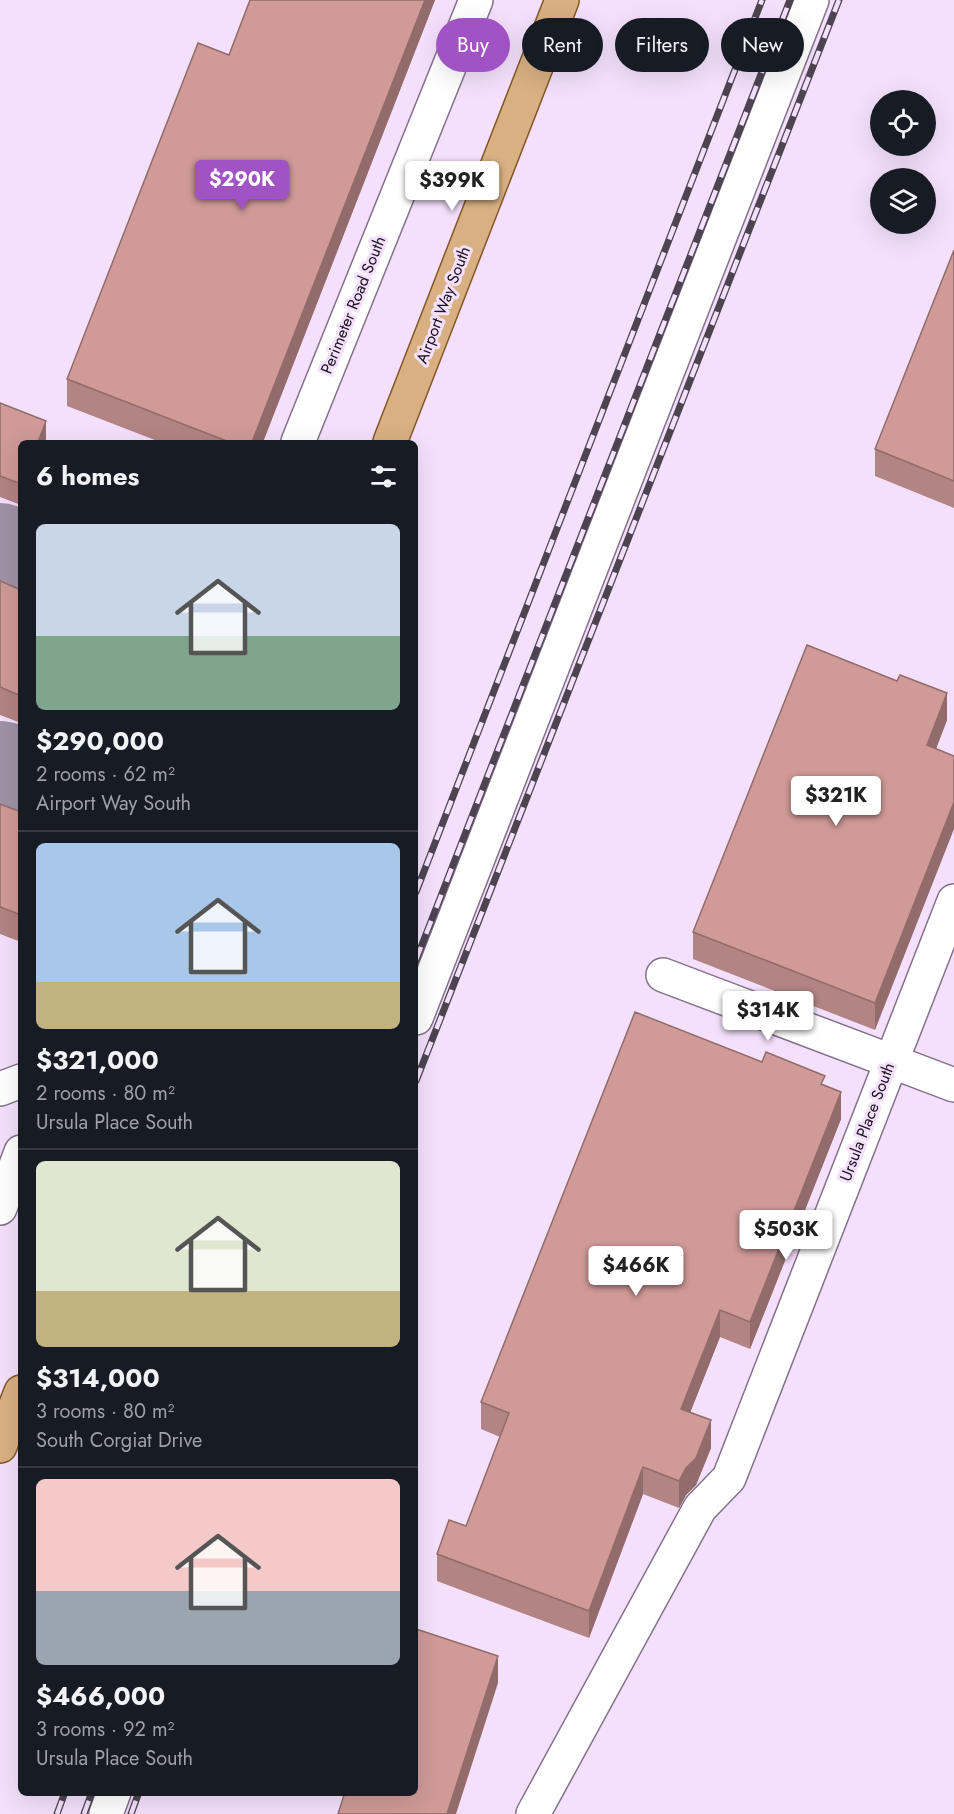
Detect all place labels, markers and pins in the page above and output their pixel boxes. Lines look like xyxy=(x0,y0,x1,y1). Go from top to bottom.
pin: $290K xyxy=(200,160,284,211)
pin: $399K xyxy=(410,161,494,212)
pin: $321K xyxy=(794,776,878,827)
pin: $314K xyxy=(726,991,810,1042)
pin: $503K xyxy=(744,1210,828,1261)
pin: $466K xyxy=(594,1246,678,1297)

